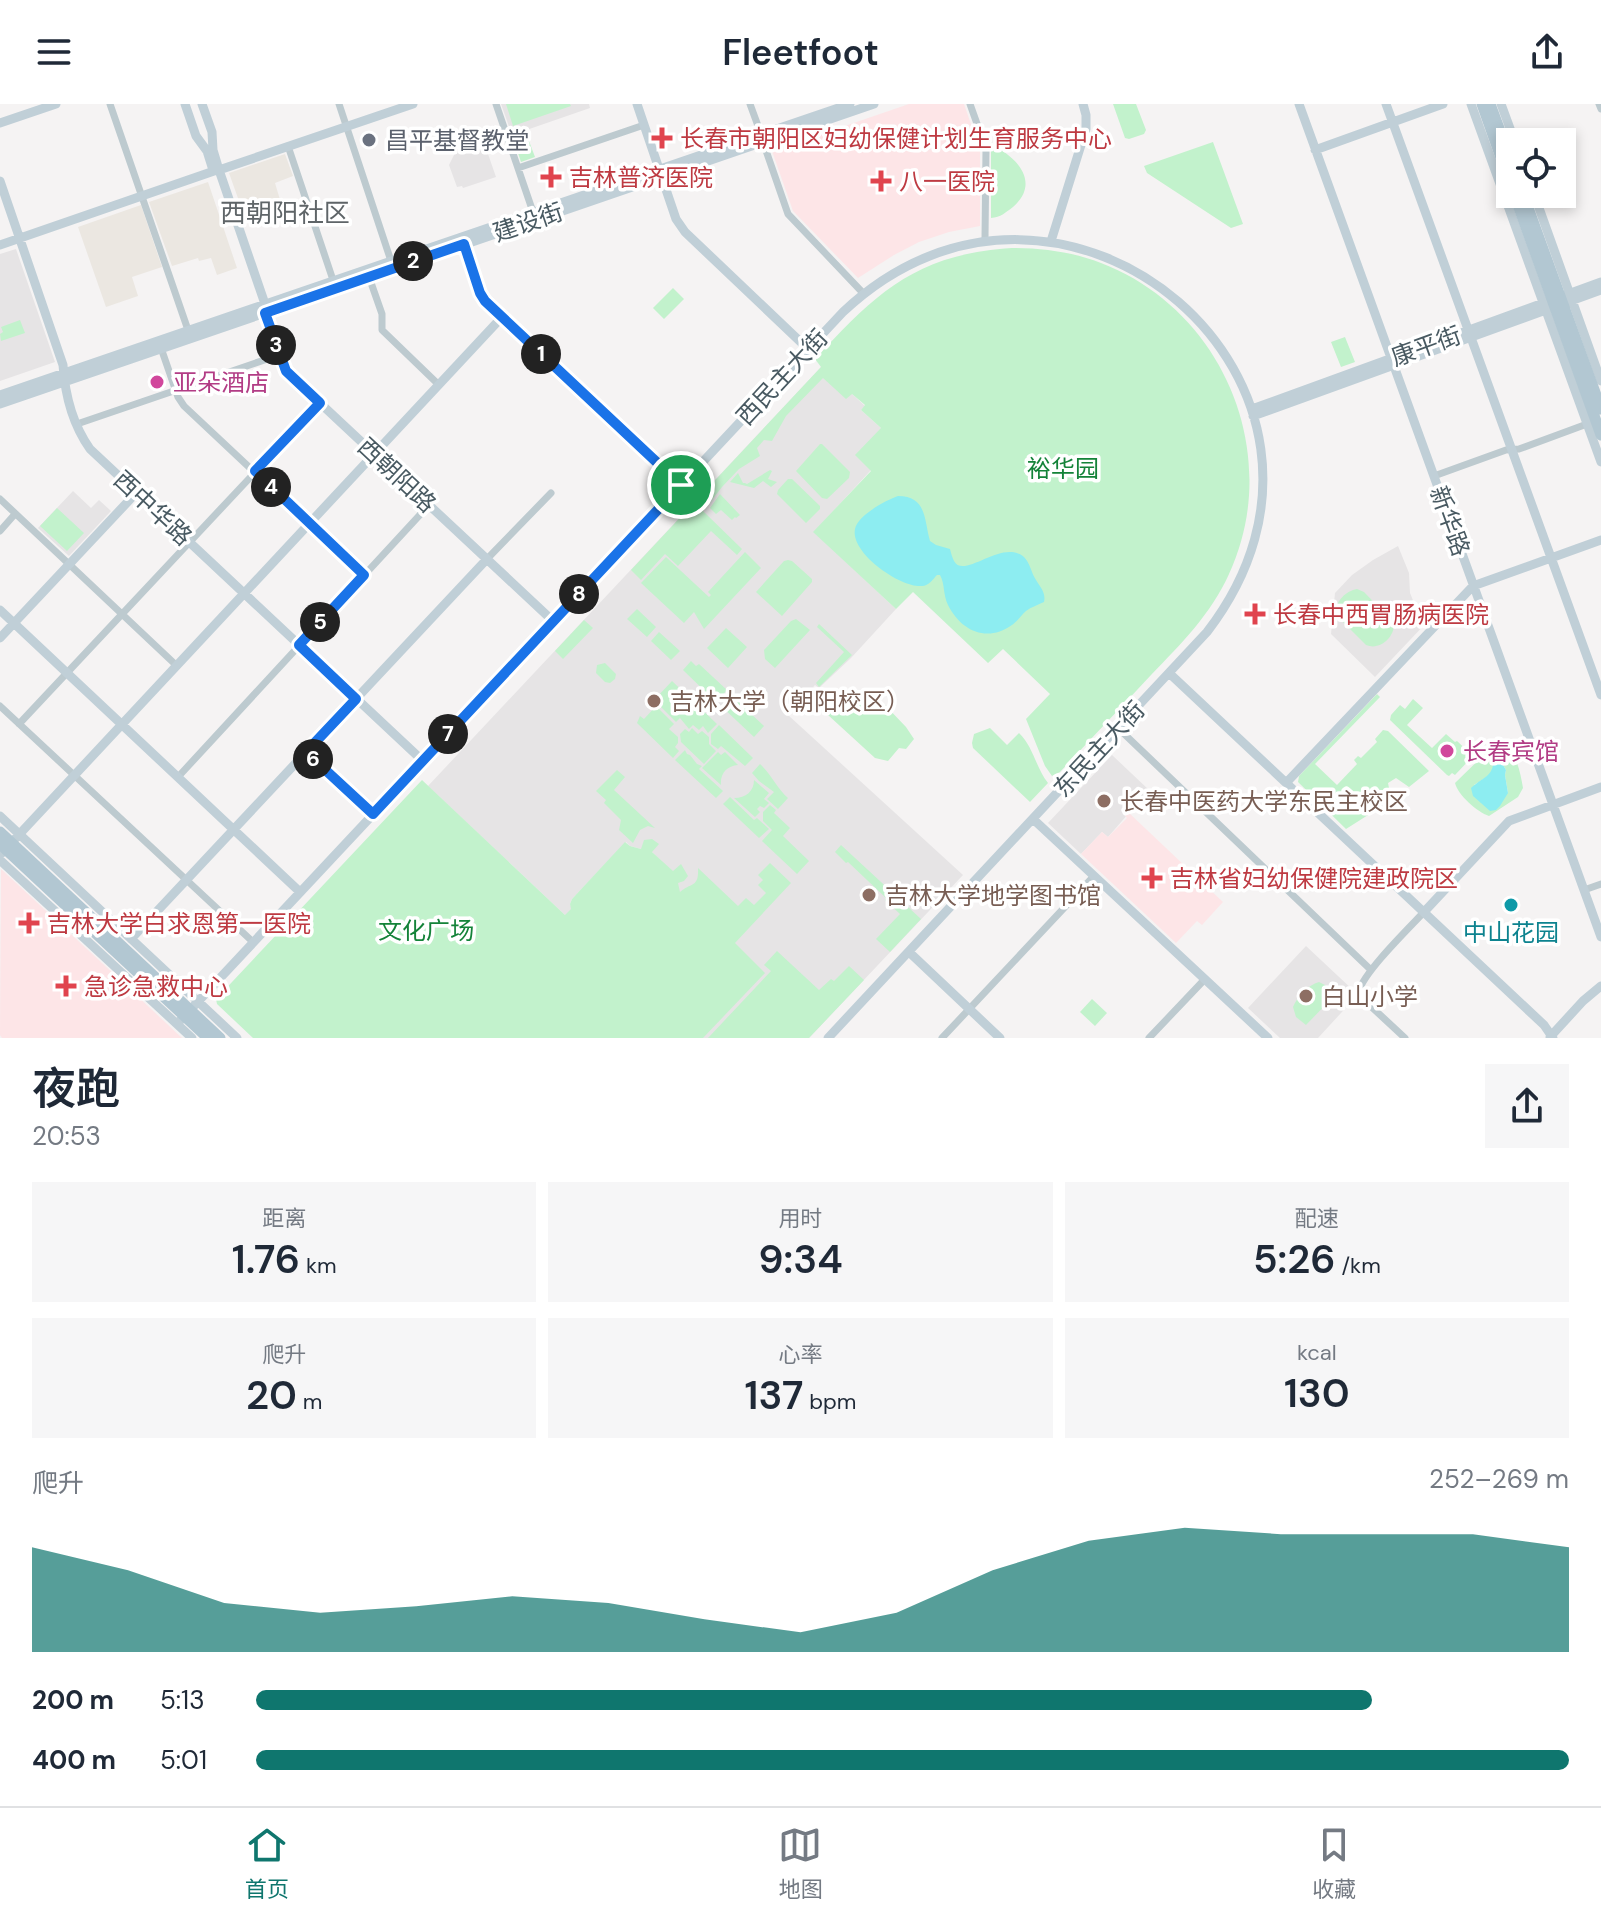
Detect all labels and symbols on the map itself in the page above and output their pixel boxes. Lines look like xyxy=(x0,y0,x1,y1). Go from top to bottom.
place label: 长春市朝阳区妇幼保健计划生育服务中心 xyxy=(680,123,1112,154)
place label: 昌平基督教堂 xyxy=(385,125,529,156)
marker: 长春市朝阳区妇幼保健计划生育服务中心 xyxy=(651,127,673,149)
marker: 昌平基督教堂 xyxy=(360,131,378,149)
place label: 吉林普济医院 xyxy=(569,162,713,193)
marker: 吉林普济医院 xyxy=(540,166,562,188)
place label: 八一医院 xyxy=(899,166,995,197)
marker: 八一医院 xyxy=(870,170,892,192)
district label: 西朝阳社区 xyxy=(220,196,350,230)
street label: 建设街 xyxy=(489,196,567,248)
pin: 2 xyxy=(393,241,433,281)
street label: 康平街 xyxy=(1387,319,1465,373)
street label: 西民主大街 xyxy=(730,323,834,431)
pin: 3 xyxy=(256,325,296,365)
pin: 1 xyxy=(521,334,561,374)
place label: 亚朵酒店 xyxy=(173,367,269,398)
marker: 亚朵酒店 xyxy=(148,373,166,391)
street label: 西朝阳路 xyxy=(351,431,443,519)
pin xyxy=(647,451,715,519)
park label: 裕华园 xyxy=(1027,453,1099,484)
street label: 西中华路 xyxy=(107,464,199,552)
pin: 4 xyxy=(251,467,291,507)
street label: 新华路 xyxy=(1423,482,1477,560)
pin: 8 xyxy=(559,574,599,614)
place label: 长春中西胃肠病医院 xyxy=(1273,599,1489,630)
pin: 5 xyxy=(300,602,340,642)
marker: 长春中西胃肠病医院 xyxy=(1244,603,1266,625)
place label: 吉林大学（朝阳校区） xyxy=(670,686,910,717)
marker: 吉林大学（朝阳校区） xyxy=(645,692,663,710)
street label: 东民主大街 xyxy=(1047,695,1151,803)
pin: 7 xyxy=(428,714,468,754)
place label: 长春宾馆 xyxy=(1463,736,1559,767)
pin: 6 xyxy=(293,739,333,779)
marker: 长春宾馆 xyxy=(1438,742,1456,760)
place label: 长春中医药大学东民主校区 xyxy=(1120,786,1408,817)
marker: 长春中医药大学东民主校区 xyxy=(1095,792,1113,810)
place label: 吉林省妇幼保健院建政院区 xyxy=(1170,863,1458,894)
marker: 吉林省妇幼保健院建政院区 xyxy=(1141,867,1163,889)
place label: 吉林大学地学图书馆 xyxy=(885,880,1101,911)
marker: 吉林大学地学图书馆 xyxy=(860,886,878,904)
marker: 中山花园 xyxy=(1502,896,1520,914)
place label: 吉林大学白求恩第一医院 xyxy=(47,908,311,939)
marker: 吉林大学白求恩第一医院 xyxy=(18,912,40,934)
park label: 文化广场 xyxy=(378,915,474,946)
place label: 中山花园 xyxy=(1463,917,1559,948)
place label: 急诊急救中心 xyxy=(84,971,228,1002)
marker: 急诊急救中心 xyxy=(55,975,77,997)
place label: 白山小学 xyxy=(1322,981,1418,1012)
marker: 白山小学 xyxy=(1297,987,1315,1005)

